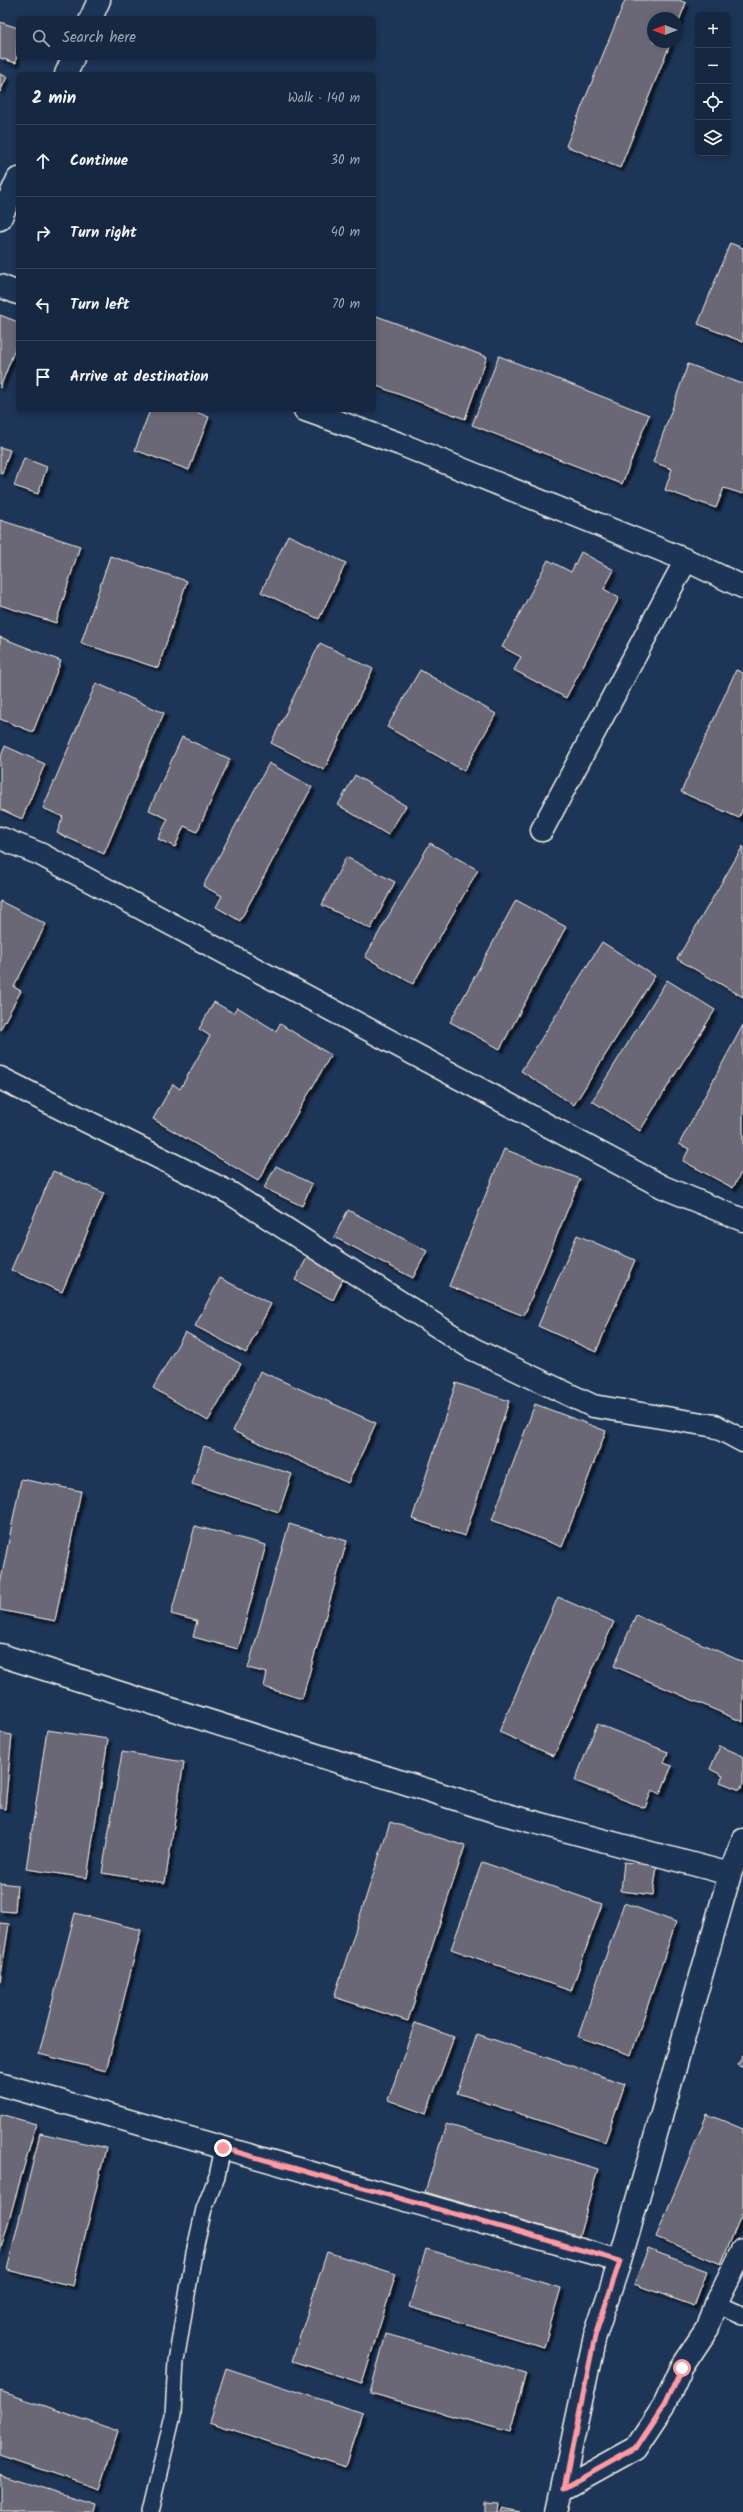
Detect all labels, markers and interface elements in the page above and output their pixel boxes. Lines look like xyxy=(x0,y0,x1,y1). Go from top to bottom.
north arrow xyxy=(647,12,683,48)
map controls xyxy=(695,12,731,156)
button: + xyxy=(695,12,731,48)
search box xyxy=(16,16,376,60)
text: Search here xyxy=(62,26,136,50)
icon: search xyxy=(30,27,52,49)
button: − xyxy=(695,48,731,84)
button: locate xyxy=(695,84,731,120)
text: 2 min xyxy=(32,85,76,112)
text: Walk · 140 m xyxy=(288,88,360,109)
button: layers xyxy=(695,120,731,156)
text: Continue xyxy=(70,149,128,173)
icon: ahead xyxy=(32,150,54,172)
text: 30 m xyxy=(331,150,360,171)
text: Turn right xyxy=(70,221,137,245)
icon: right xyxy=(32,222,54,244)
text: 40 m xyxy=(331,222,360,243)
text: Turn left xyxy=(70,293,130,317)
icon: left xyxy=(32,294,54,316)
text: 70 m xyxy=(332,294,360,315)
text: Arrive at destination xyxy=(70,365,209,389)
icon: arrive xyxy=(32,366,54,388)
route end xyxy=(214,2139,232,2157)
route start xyxy=(673,2359,691,2377)

